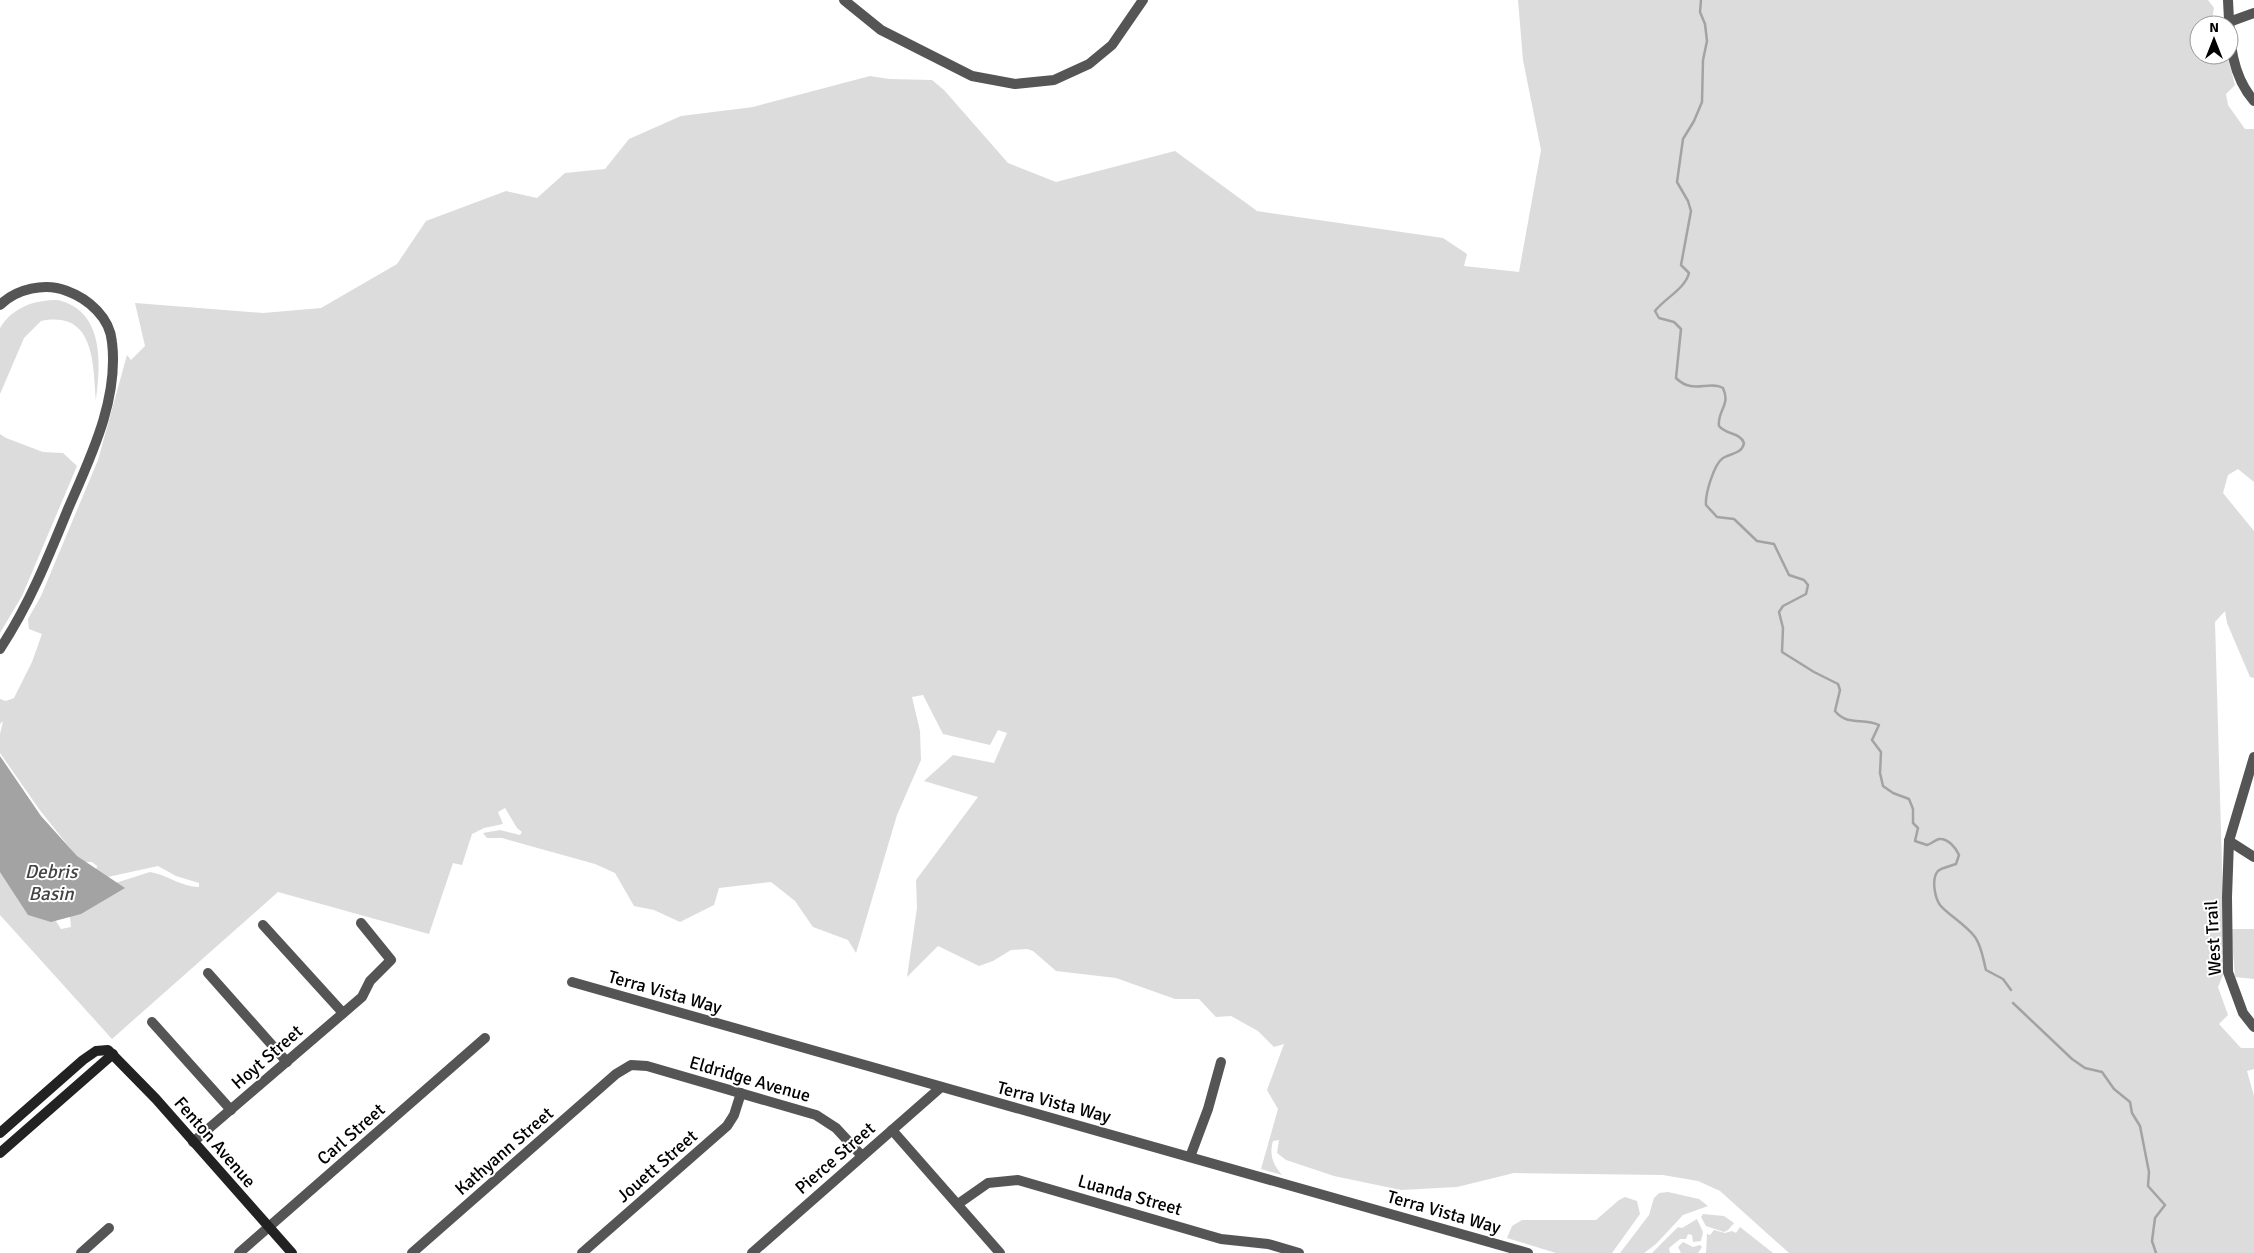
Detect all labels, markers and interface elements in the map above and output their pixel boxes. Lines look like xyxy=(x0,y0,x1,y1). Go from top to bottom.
north arrow xyxy=(2189,15,2239,65)
text: N xyxy=(2209,19,2219,36)
water label: Debris Basin xyxy=(25,860,79,906)
street label: West Trail xyxy=(2200,900,2226,976)
street label: Terra Vista Way xyxy=(606,965,725,1019)
street label: Hoyt Street xyxy=(227,1020,307,1094)
street label: Eldridge Avenue xyxy=(687,1051,813,1107)
street label: Terra Vista Way xyxy=(995,1076,1114,1128)
street label: Fenton Avenue xyxy=(170,1092,260,1192)
street label: Carl Street xyxy=(313,1099,389,1169)
street label: Kathyann Street xyxy=(450,1102,558,1200)
street label: Pierce Street xyxy=(791,1117,879,1199)
street label: Jouett Street xyxy=(612,1125,702,1207)
street label: Luanda Street xyxy=(1075,1170,1185,1220)
street label: Terra Vista Way xyxy=(1385,1185,1504,1239)

